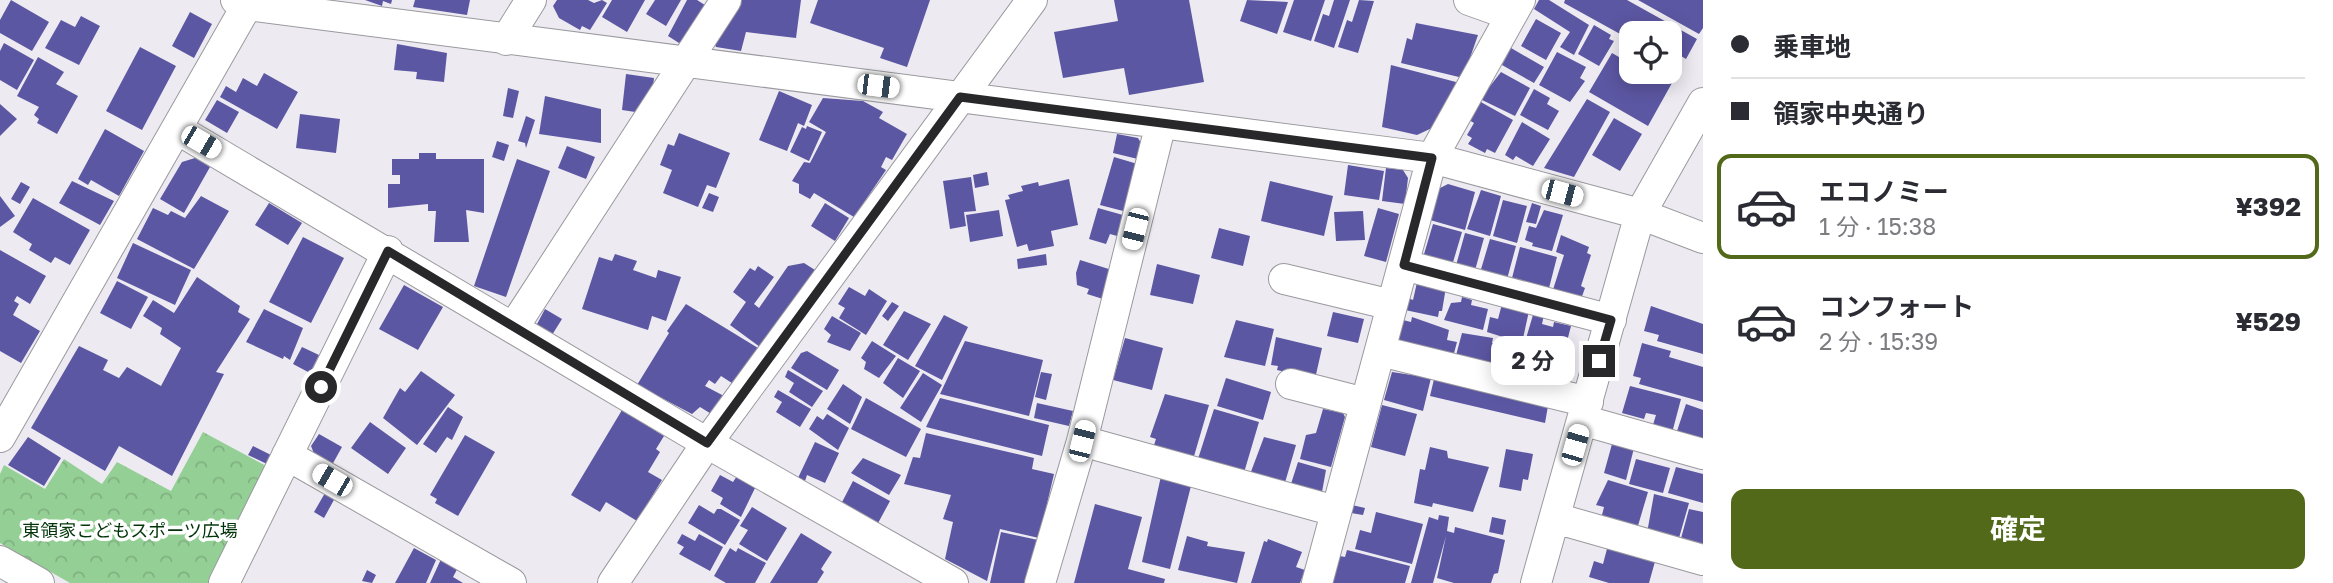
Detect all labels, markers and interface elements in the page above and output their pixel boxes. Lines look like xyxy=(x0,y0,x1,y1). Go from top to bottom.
map controls xyxy=(1619,21,1682,84)
button: locate xyxy=(1619,21,1682,84)
text: 乗車地 xyxy=(1773,31,1851,62)
car xyxy=(856,73,901,99)
text: 領家中央通り xyxy=(1773,98,1929,129)
car xyxy=(178,122,225,162)
icon: car xyxy=(1735,175,1798,238)
text: エコノミー xyxy=(1819,176,1949,207)
car xyxy=(1539,177,1586,209)
text: ¥392 xyxy=(2236,191,2301,222)
car xyxy=(1120,206,1151,252)
text: 1 分 · 15:38 xyxy=(1819,212,1936,240)
icon: car xyxy=(1735,290,1798,353)
text: コンフォート xyxy=(1819,291,1974,322)
text: ¥529 xyxy=(2236,306,2301,337)
text: 2 分 · 15:39 xyxy=(1819,327,1938,355)
callout: 2 分 xyxy=(1490,336,1574,386)
route end xyxy=(1583,345,1615,377)
text: 2 分 xyxy=(1512,346,1554,374)
route start xyxy=(305,371,337,403)
car xyxy=(1067,418,1098,464)
car xyxy=(1560,422,1591,468)
car xyxy=(309,460,356,500)
button: 確定 xyxy=(1731,489,2305,569)
park label: 東領家こどもスポーツ広場 xyxy=(22,519,238,541)

